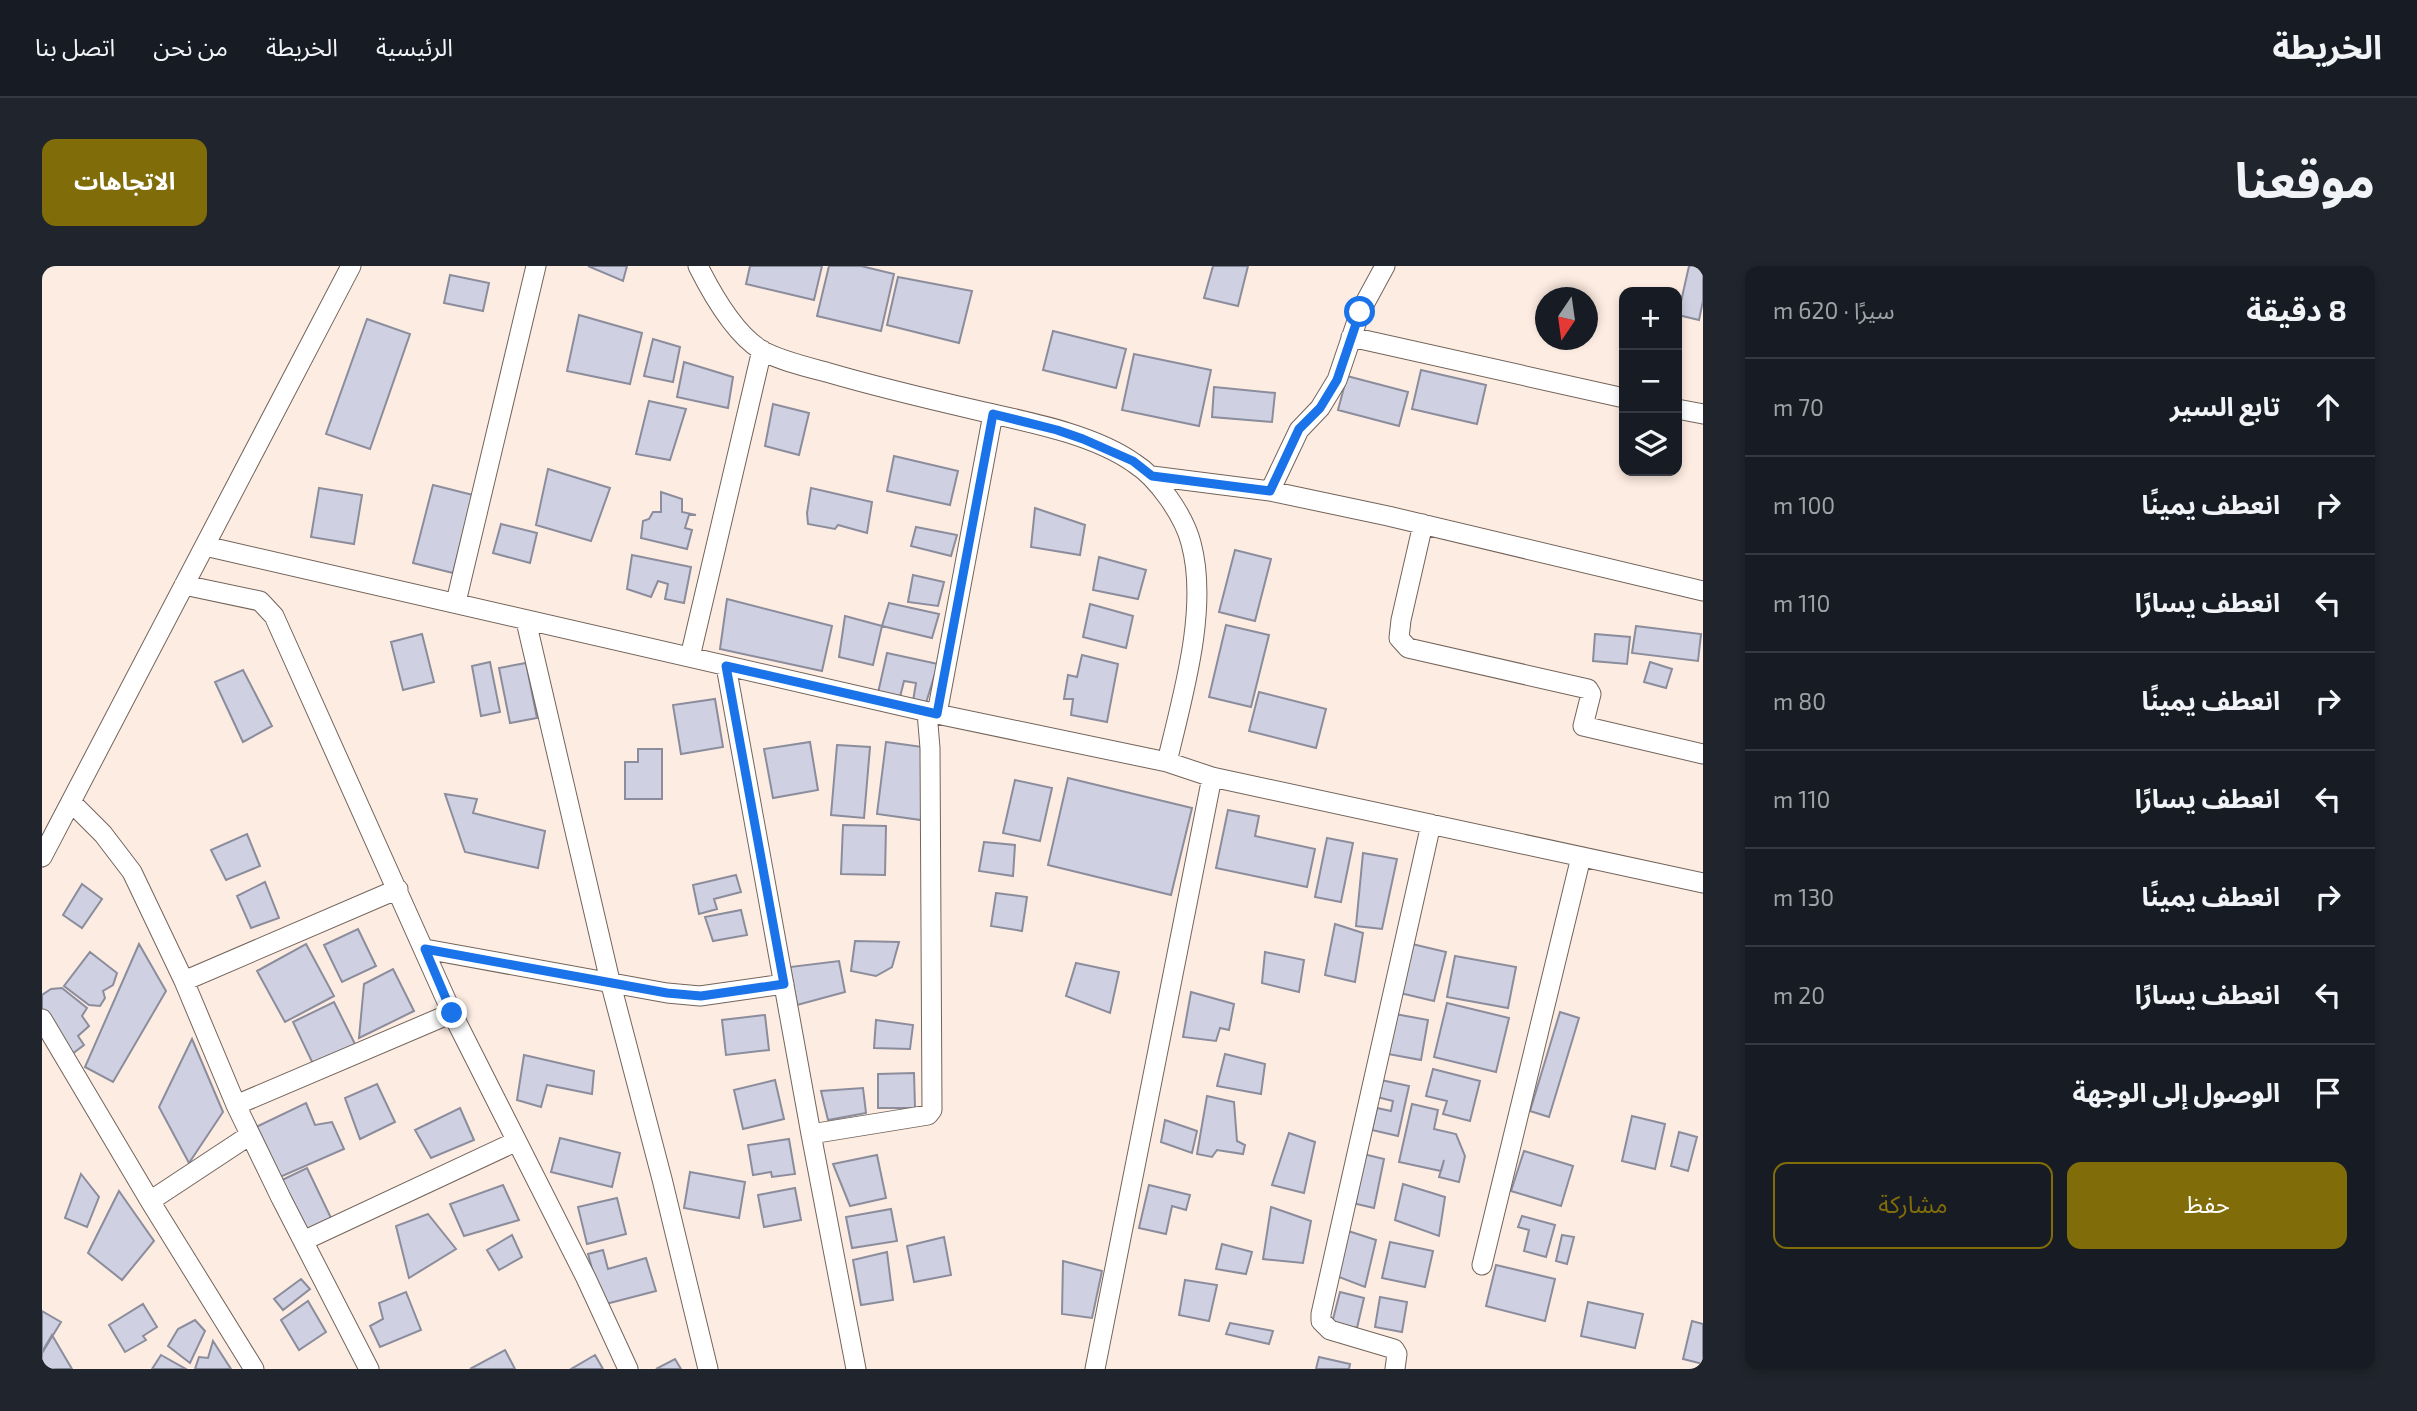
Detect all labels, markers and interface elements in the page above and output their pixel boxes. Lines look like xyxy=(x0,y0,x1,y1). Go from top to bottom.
text: الخريطة xyxy=(2272,26,2382,66)
text: اتصل بنا xyxy=(35,32,115,61)
text: من نحن xyxy=(153,32,228,61)
text: الخريطة xyxy=(266,32,338,61)
text: الرئيسية xyxy=(376,32,453,61)
button: الاتجاهات xyxy=(42,139,207,226)
text: موقعنا xyxy=(2235,149,2375,208)
north arrow xyxy=(1535,287,1598,350)
map controls xyxy=(1619,287,1682,476)
button: + xyxy=(1619,287,1682,350)
text: 8 دقيقة xyxy=(2246,291,2347,327)
route start xyxy=(1344,296,1375,327)
text: سيرًا · 620 m xyxy=(1773,296,1895,324)
button: − xyxy=(1619,350,1682,413)
icon: ahead xyxy=(2309,388,2347,426)
text: تابع السير xyxy=(2170,390,2280,421)
text: 70 m xyxy=(1773,393,1824,421)
button: layers xyxy=(1619,413,1682,476)
icon: right xyxy=(2309,486,2347,524)
text: انعطف يمينًا xyxy=(2141,488,2280,519)
text: 100 m xyxy=(1773,491,1835,519)
icon: left xyxy=(2309,584,2347,622)
text: انعطف يسارًا xyxy=(2135,586,2280,617)
text: 110 m xyxy=(1773,589,1830,617)
icon: right xyxy=(2309,682,2347,720)
text: انعطف يمينًا xyxy=(2141,684,2280,715)
text: 80 m xyxy=(1773,687,1826,715)
icon: left xyxy=(2309,780,2347,818)
text: انعطف يسارًا xyxy=(2135,782,2280,813)
text: 110 m xyxy=(1773,785,1830,813)
icon: right xyxy=(2309,878,2347,916)
text: انعطف يمينًا xyxy=(2141,880,2280,911)
text: 130 m xyxy=(1773,883,1834,911)
icon: left xyxy=(2309,976,2347,1014)
text: انعطف يسارًا xyxy=(2135,978,2280,1009)
text: 20 m xyxy=(1773,981,1825,1009)
route end xyxy=(436,997,467,1028)
icon: arrive xyxy=(2309,1074,2347,1112)
text: الوصول إلى الوجهة xyxy=(2072,1076,2280,1107)
button: مشاركة xyxy=(1773,1162,2053,1249)
button: حفظ xyxy=(2067,1162,2347,1249)

